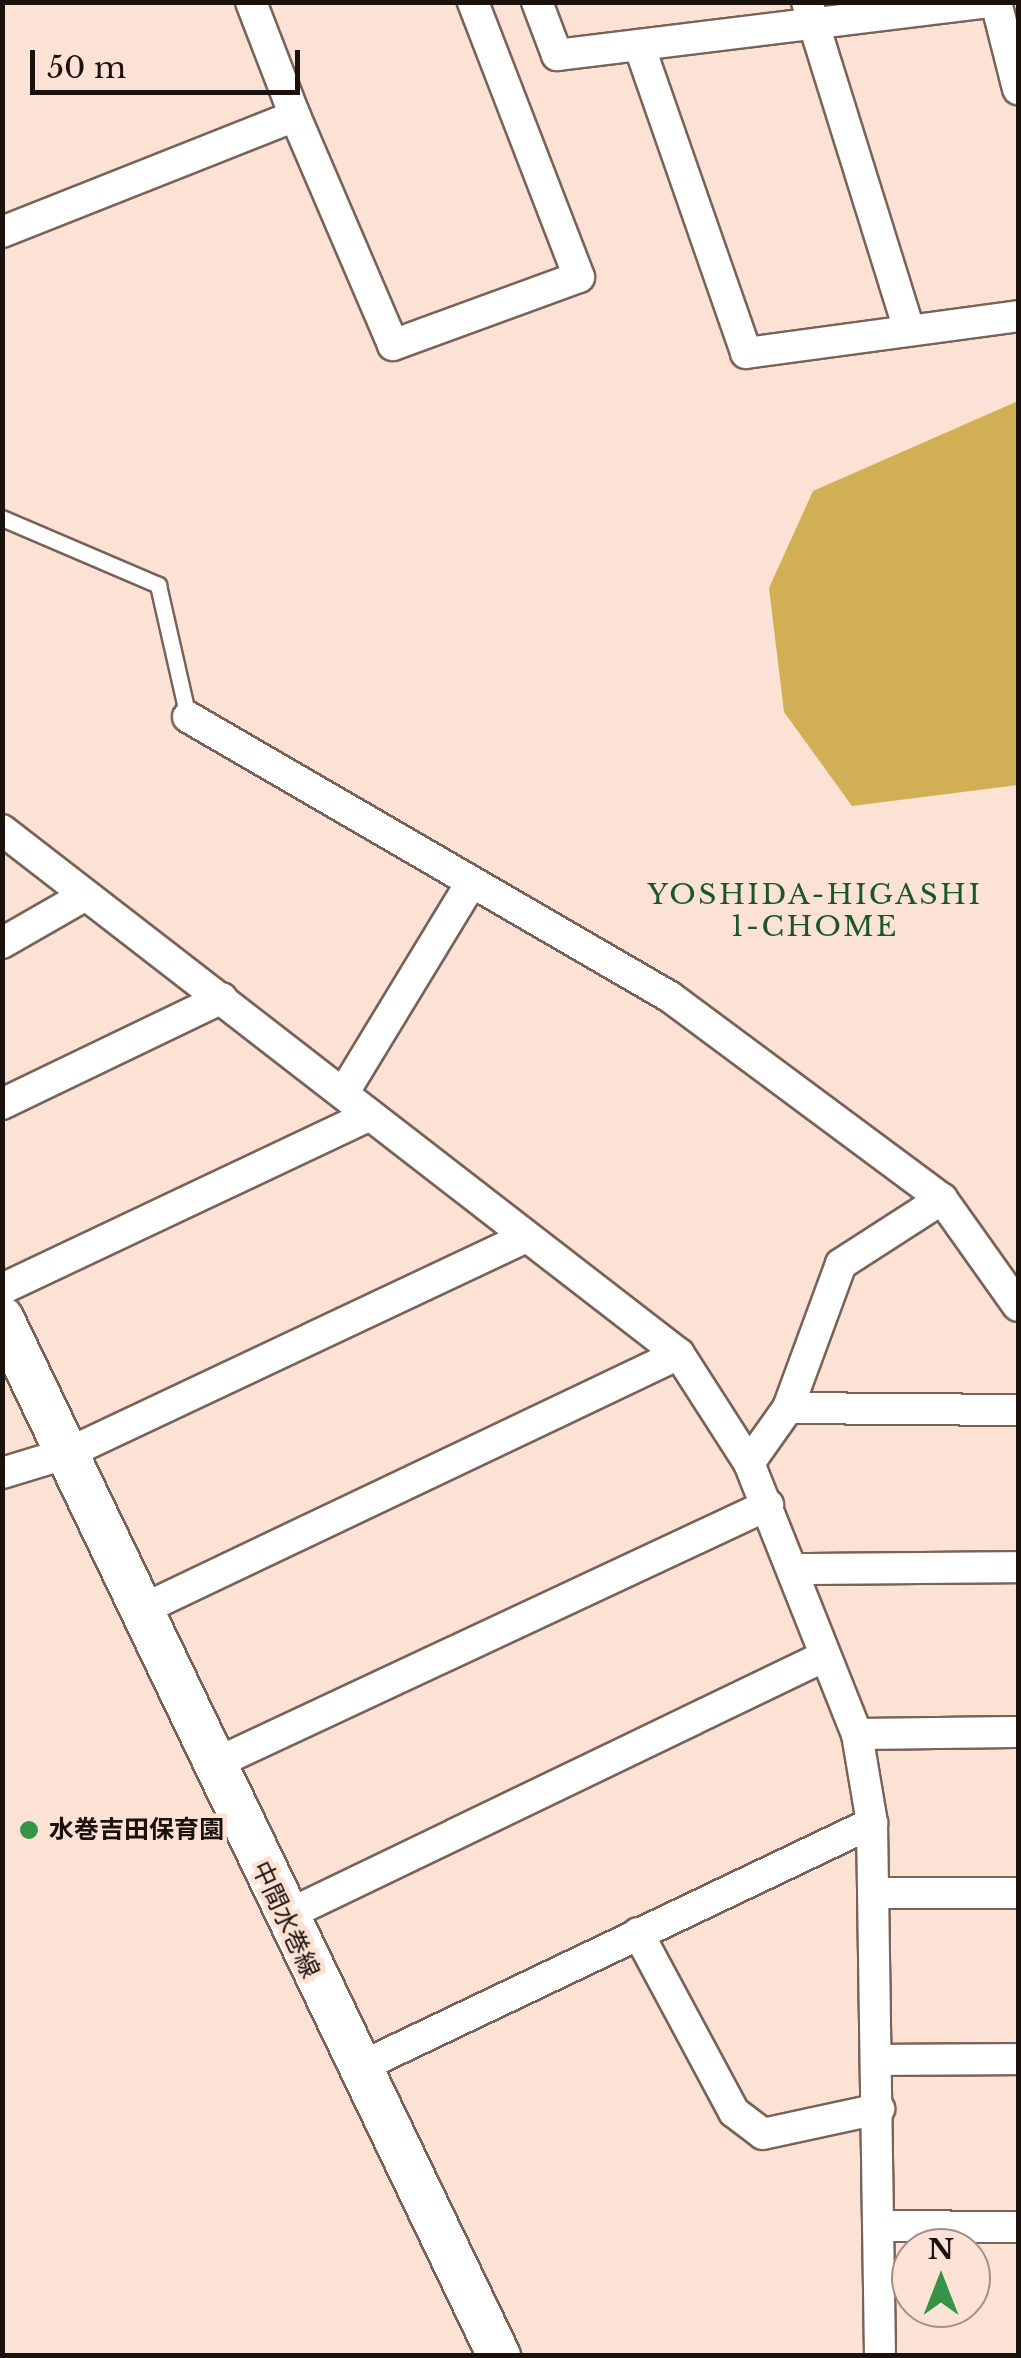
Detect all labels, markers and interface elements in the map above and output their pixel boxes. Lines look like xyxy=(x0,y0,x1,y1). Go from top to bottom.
scale bar xyxy=(35,30,305,92)
text: 50 m xyxy=(47,49,126,86)
district label: YOSHIDA-HIGASHI 1-CHOME xyxy=(647,878,983,944)
place label: 水巻吉田保育園 xyxy=(49,1815,224,1845)
marker: 水巻吉田保育園 xyxy=(18,1819,40,1841)
street label: 中間水巻線 xyxy=(245,1857,325,1983)
north arrow xyxy=(891,2228,991,2328)
text: N xyxy=(928,2232,954,2267)

